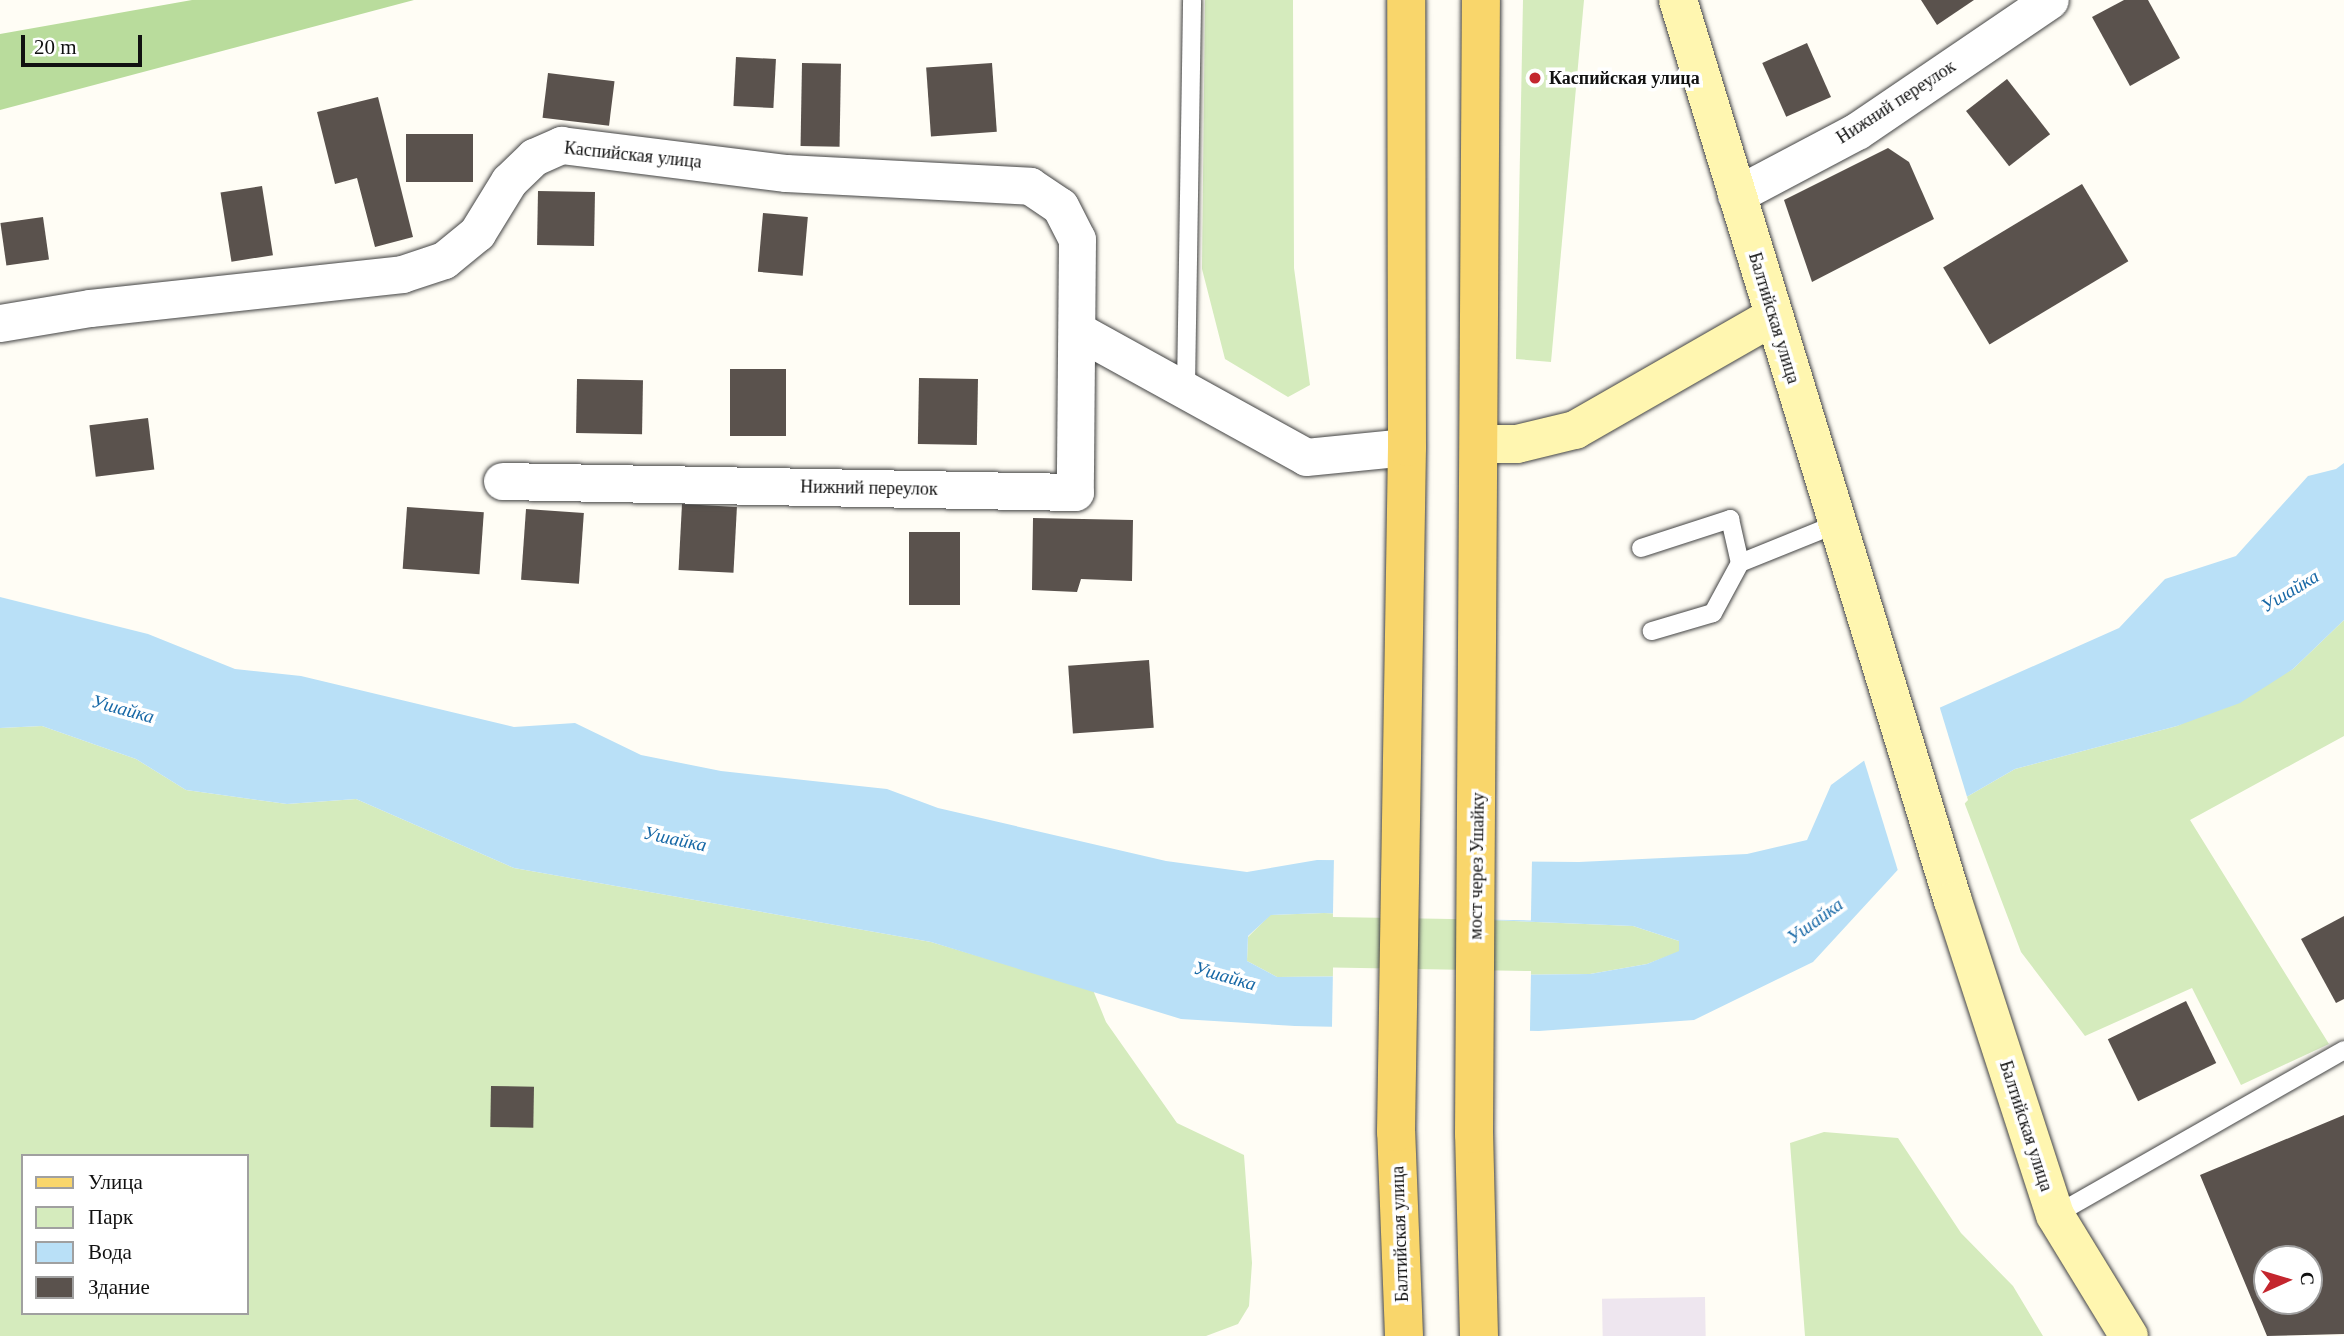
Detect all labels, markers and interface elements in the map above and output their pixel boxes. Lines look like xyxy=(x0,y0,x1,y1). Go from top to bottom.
scale bar xyxy=(24,21,145,65)
text: 20 m xyxy=(34,35,77,59)
street label: Нижний переулок xyxy=(1832,55,1960,149)
place label: Каспийская улица xyxy=(1549,67,1700,89)
marker: Каспийская улица xyxy=(1527,70,1543,86)
street label: Каспийская улица xyxy=(563,137,703,173)
street label: Балтийская улица xyxy=(1744,250,1804,386)
street label: Нижний переулок xyxy=(800,476,938,500)
water label: Ушайка xyxy=(2257,565,2323,617)
water label: Ушайка xyxy=(89,690,157,728)
street label: мост через Ушайку xyxy=(1465,792,1489,940)
water label: Ушайка xyxy=(641,821,709,857)
water label: Ушайка xyxy=(1782,893,1848,949)
water label: Ушайка xyxy=(1191,956,1259,996)
street label: Балтийская улица xyxy=(1995,1058,2057,1194)
legend xyxy=(21,1154,248,1315)
street label: Балтийская улица xyxy=(1387,1166,1413,1302)
text: Улица xyxy=(88,1170,143,1194)
text: Парк xyxy=(88,1205,133,1229)
text: Вода xyxy=(88,1240,132,1264)
north arrow xyxy=(2253,1245,2323,1315)
text: С xyxy=(2296,1271,2318,1286)
text: Здание xyxy=(88,1275,150,1299)

